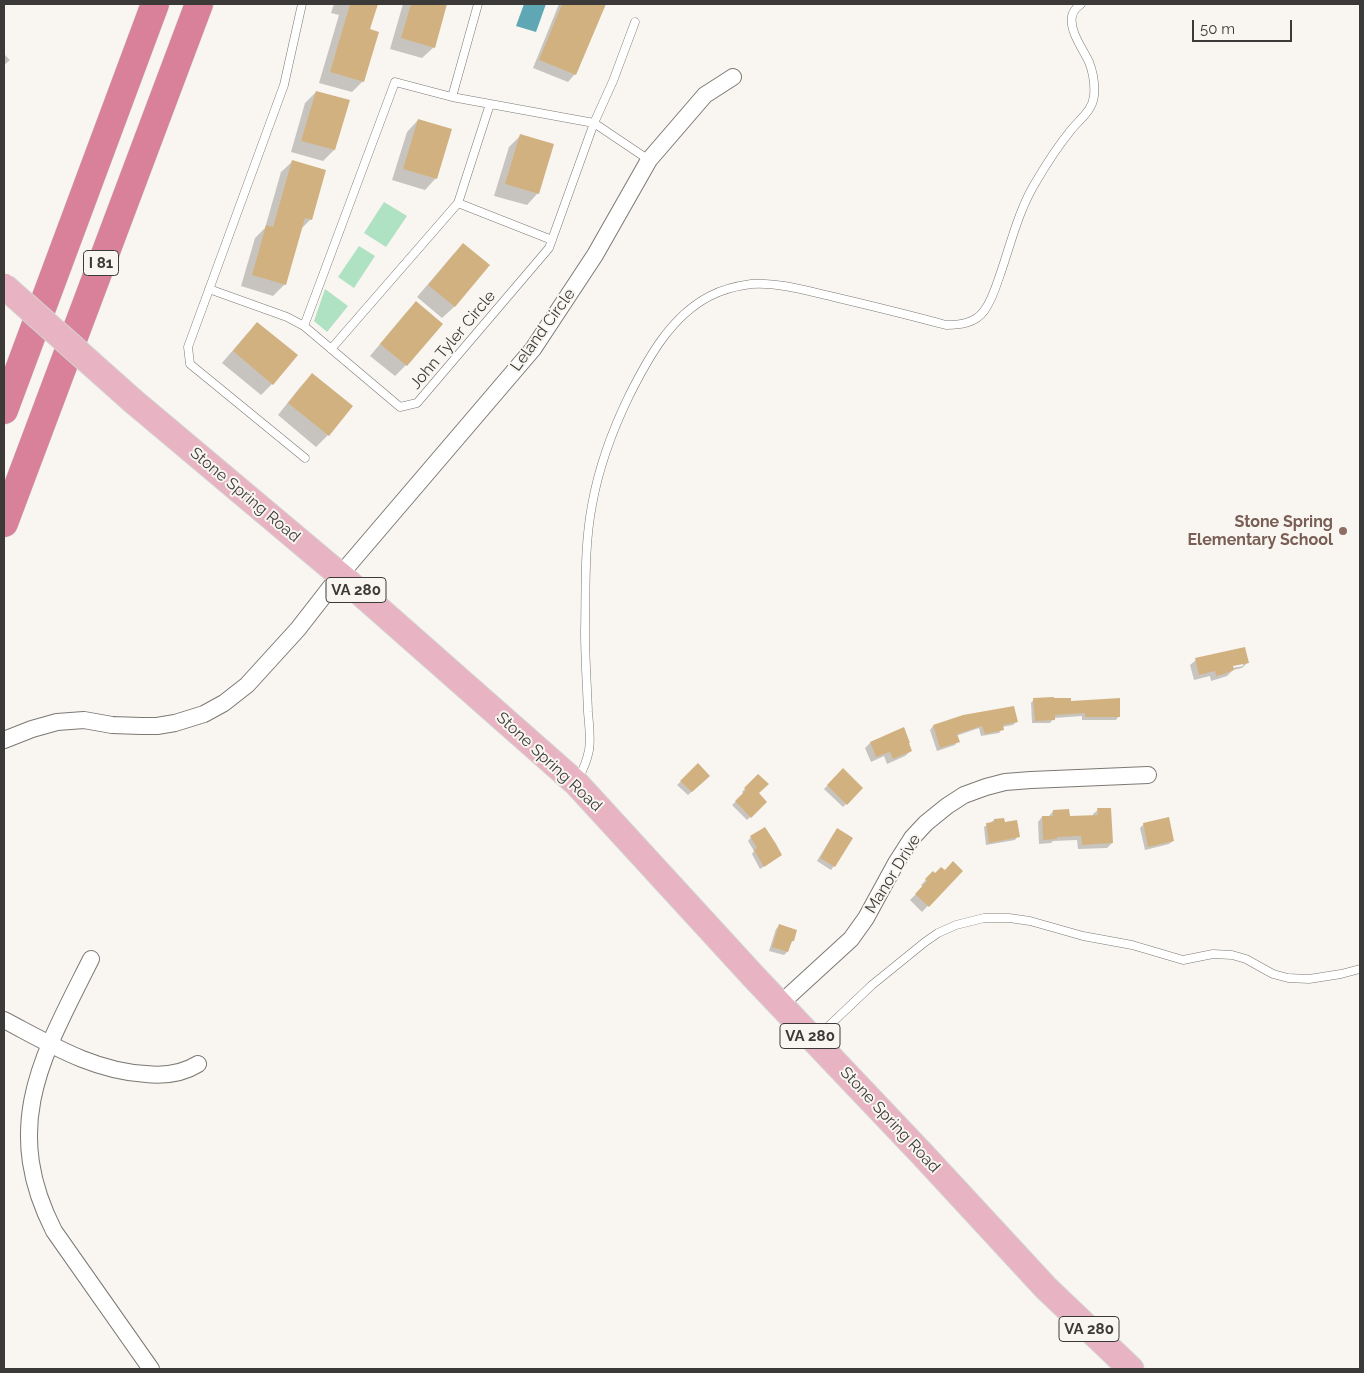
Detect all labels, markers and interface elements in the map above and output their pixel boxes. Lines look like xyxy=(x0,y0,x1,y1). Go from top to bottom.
scale bar xyxy=(1194,10,1294,42)
text: 50 m xyxy=(1200,20,1235,38)
road number: I 81 xyxy=(84,250,118,276)
street label: Leland Circle xyxy=(507,285,579,375)
street label: John Tyler Circle xyxy=(406,287,500,393)
street label: Stone Spring Road xyxy=(186,443,304,547)
place label: Stone Spring Elementary School xyxy=(1188,512,1333,550)
marker: Stone Spring Elementary School xyxy=(1337,525,1349,537)
road number: VA 280 xyxy=(326,578,386,602)
street label: Stone Spring Road xyxy=(492,708,606,816)
street label: Manor Drive xyxy=(861,831,925,917)
road number: VA 280 xyxy=(780,1024,840,1048)
street label: Stone Spring Road xyxy=(836,1063,944,1177)
road number: VA 280 xyxy=(1059,1316,1119,1342)

